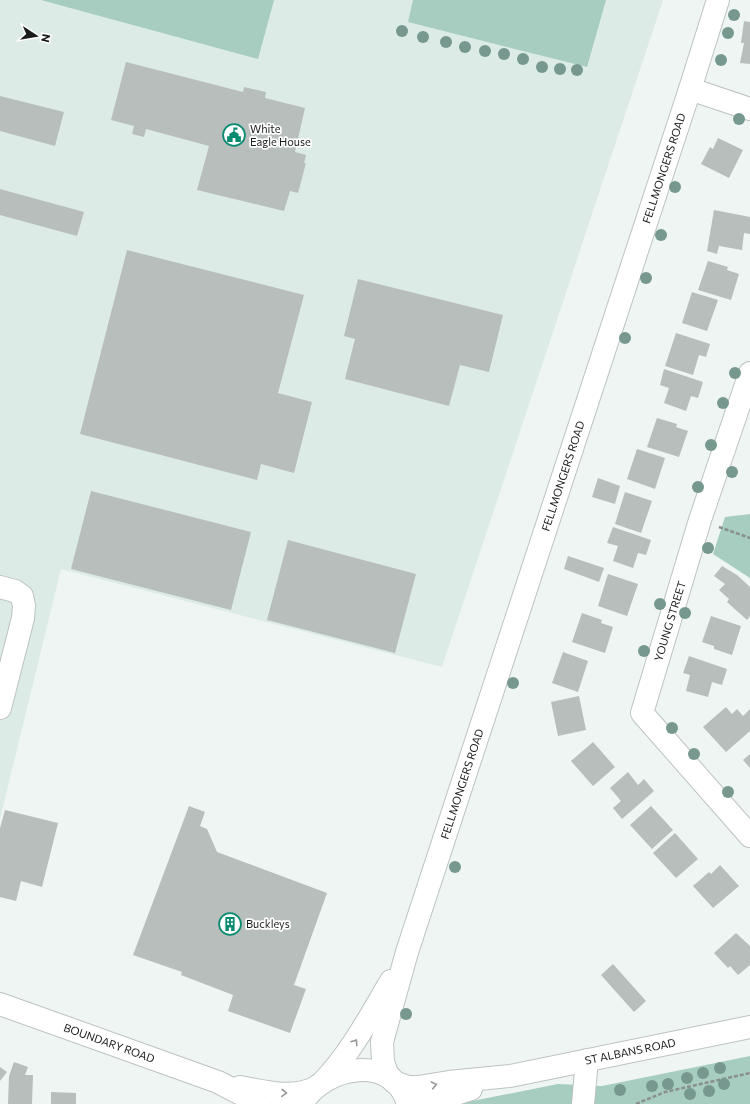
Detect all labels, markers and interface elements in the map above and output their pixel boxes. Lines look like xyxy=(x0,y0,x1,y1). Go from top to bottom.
north arrow xyxy=(16,16,56,56)
text: N xyxy=(39,33,53,44)
street label: FELLMONGERS ROAD xyxy=(639,111,688,225)
public building icon: White Eagle House xyxy=(221,122,247,148)
place label: White Eagle House xyxy=(250,122,311,148)
street label: FELLMONGERS ROAD xyxy=(538,419,587,533)
street label: YOUNG STREET xyxy=(651,579,688,662)
street label: FELLMONGERS ROAD xyxy=(438,727,486,841)
building icon: Buckleys xyxy=(217,911,243,937)
place label: Buckleys xyxy=(246,917,290,930)
street label: BOUNDARY ROAD xyxy=(62,1020,157,1065)
street label: ST ALBANS ROAD xyxy=(583,1035,677,1067)
one-way arrow xyxy=(350,1039,357,1046)
one-way arrow xyxy=(431,1081,437,1089)
one-way arrow xyxy=(281,1089,287,1098)

